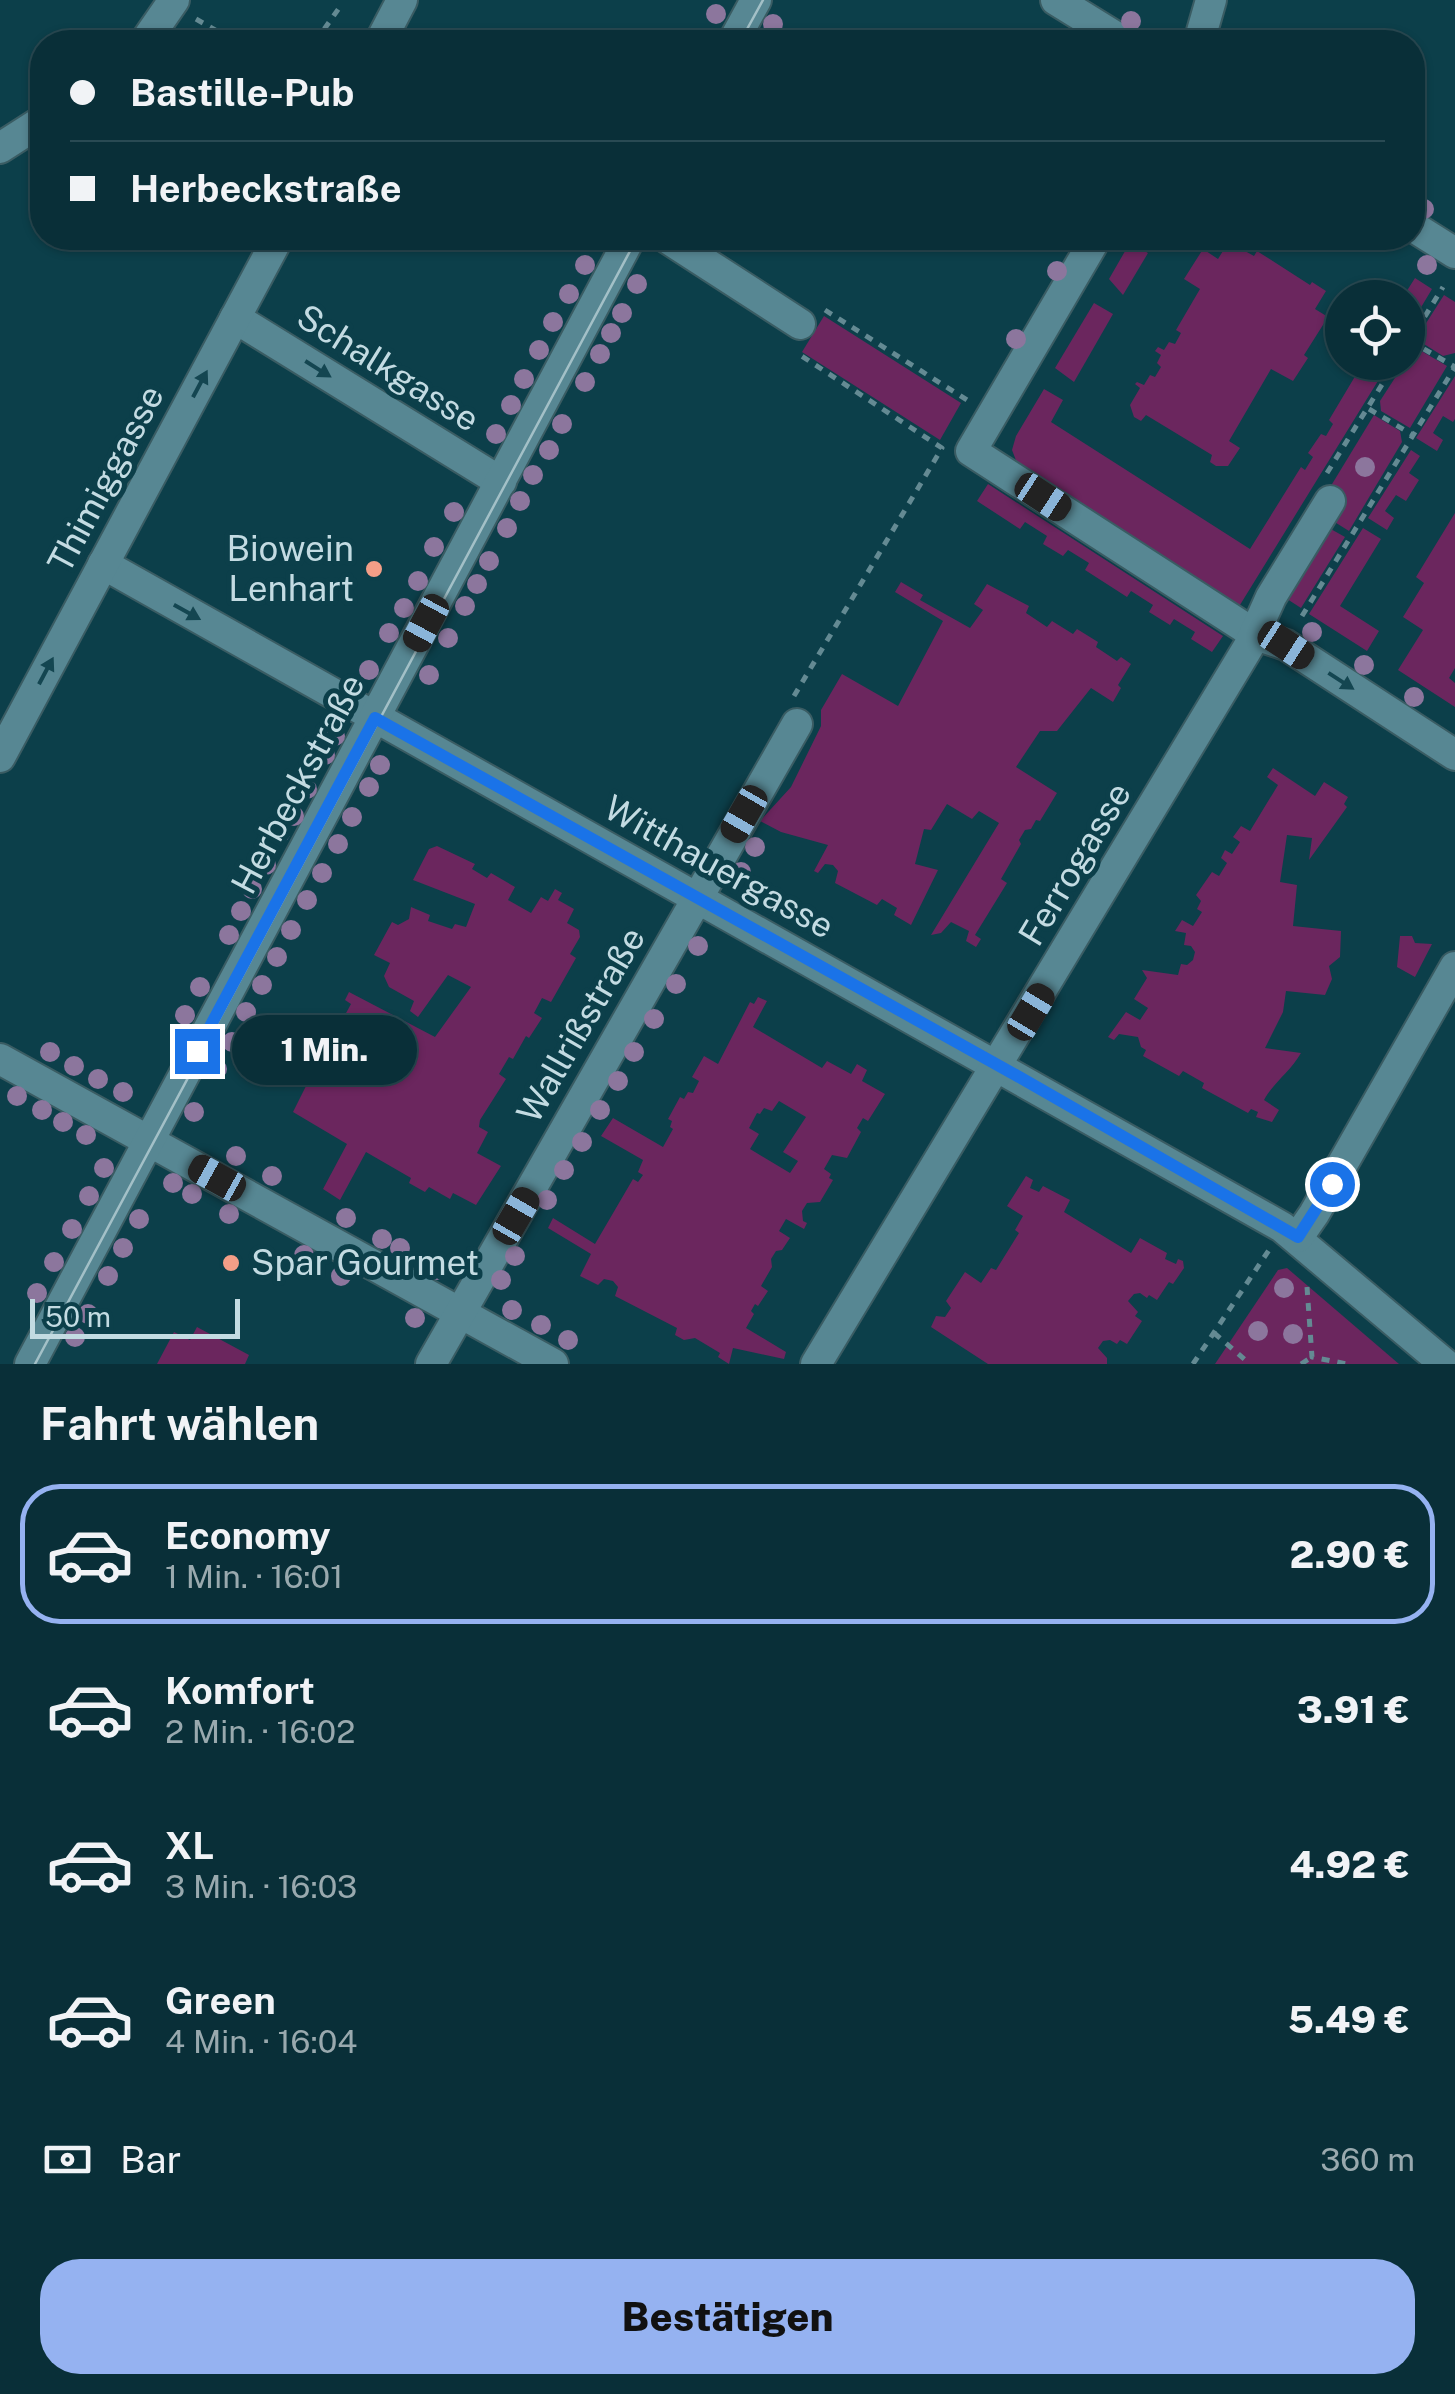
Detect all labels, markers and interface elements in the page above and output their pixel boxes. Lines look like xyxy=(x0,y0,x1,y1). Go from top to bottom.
text: Bastille-Pub xyxy=(130,70,354,115)
text: Herbeckstraße xyxy=(130,166,402,211)
map controls xyxy=(1325,280,1425,380)
button: locate xyxy=(1325,280,1425,380)
street label: Schalkgasse xyxy=(290,295,487,440)
one-way arrow xyxy=(304,360,332,377)
one-way arrow xyxy=(191,370,208,399)
street label: Thimiggasse xyxy=(39,378,172,579)
car xyxy=(1010,468,1076,526)
place label: Biowein Lenhart xyxy=(226,528,354,609)
marker: Biowein Lenhart xyxy=(363,558,385,580)
car xyxy=(399,589,453,657)
one-way arrow xyxy=(173,604,202,621)
car xyxy=(1253,616,1319,674)
one-way arrow xyxy=(37,656,54,685)
street label: Herbeckstraße xyxy=(223,667,373,900)
one-way arrow xyxy=(1327,672,1355,690)
street label: Ferrogasse xyxy=(1010,775,1139,953)
car xyxy=(716,781,772,847)
street label: Witthauergasse xyxy=(597,787,841,947)
street label: Wallrißstraße xyxy=(508,920,653,1130)
car xyxy=(1003,979,1059,1045)
callout: 1 Min. xyxy=(232,1016,417,1086)
route end xyxy=(175,1029,220,1074)
text: 1 Min. xyxy=(280,1031,369,1068)
car xyxy=(183,1150,251,1206)
route start xyxy=(1310,1162,1355,1207)
car xyxy=(488,1183,544,1249)
place label: Spar Gourmet xyxy=(251,1242,479,1283)
marker: Spar Gourmet xyxy=(220,1252,242,1274)
scale bar xyxy=(30,1294,240,1338)
text: 50 m xyxy=(45,1300,111,1333)
text: Fahrt wählen xyxy=(40,1397,319,1450)
icon: car xyxy=(45,1509,135,1599)
text: Economy xyxy=(165,1513,331,1558)
text: 2.90 € xyxy=(1290,1532,1410,1577)
text: 1 Min. · 16:01 xyxy=(165,1558,343,1595)
icon: car xyxy=(45,1664,135,1754)
text: Komfort xyxy=(165,1668,315,1713)
text: 3.91 € xyxy=(1297,1687,1410,1732)
text: 2 Min. · 16:02 xyxy=(165,1713,355,1750)
icon: car xyxy=(45,1819,135,1909)
text: XL xyxy=(165,1823,214,1868)
text: 4.92 € xyxy=(1289,1842,1410,1887)
text: 3 Min. · 16:03 xyxy=(165,1868,357,1905)
icon: car xyxy=(45,1974,135,2064)
text: Green xyxy=(165,1978,276,2023)
text: 5.49 € xyxy=(1288,1997,1410,2042)
text: 4 Min. · 16:04 xyxy=(165,2023,357,2060)
icon: cash xyxy=(40,2132,95,2187)
text: Bar xyxy=(120,2137,181,2182)
text: 360 m xyxy=(1320,2141,1415,2178)
button: Bestätigen xyxy=(40,2259,1415,2374)

